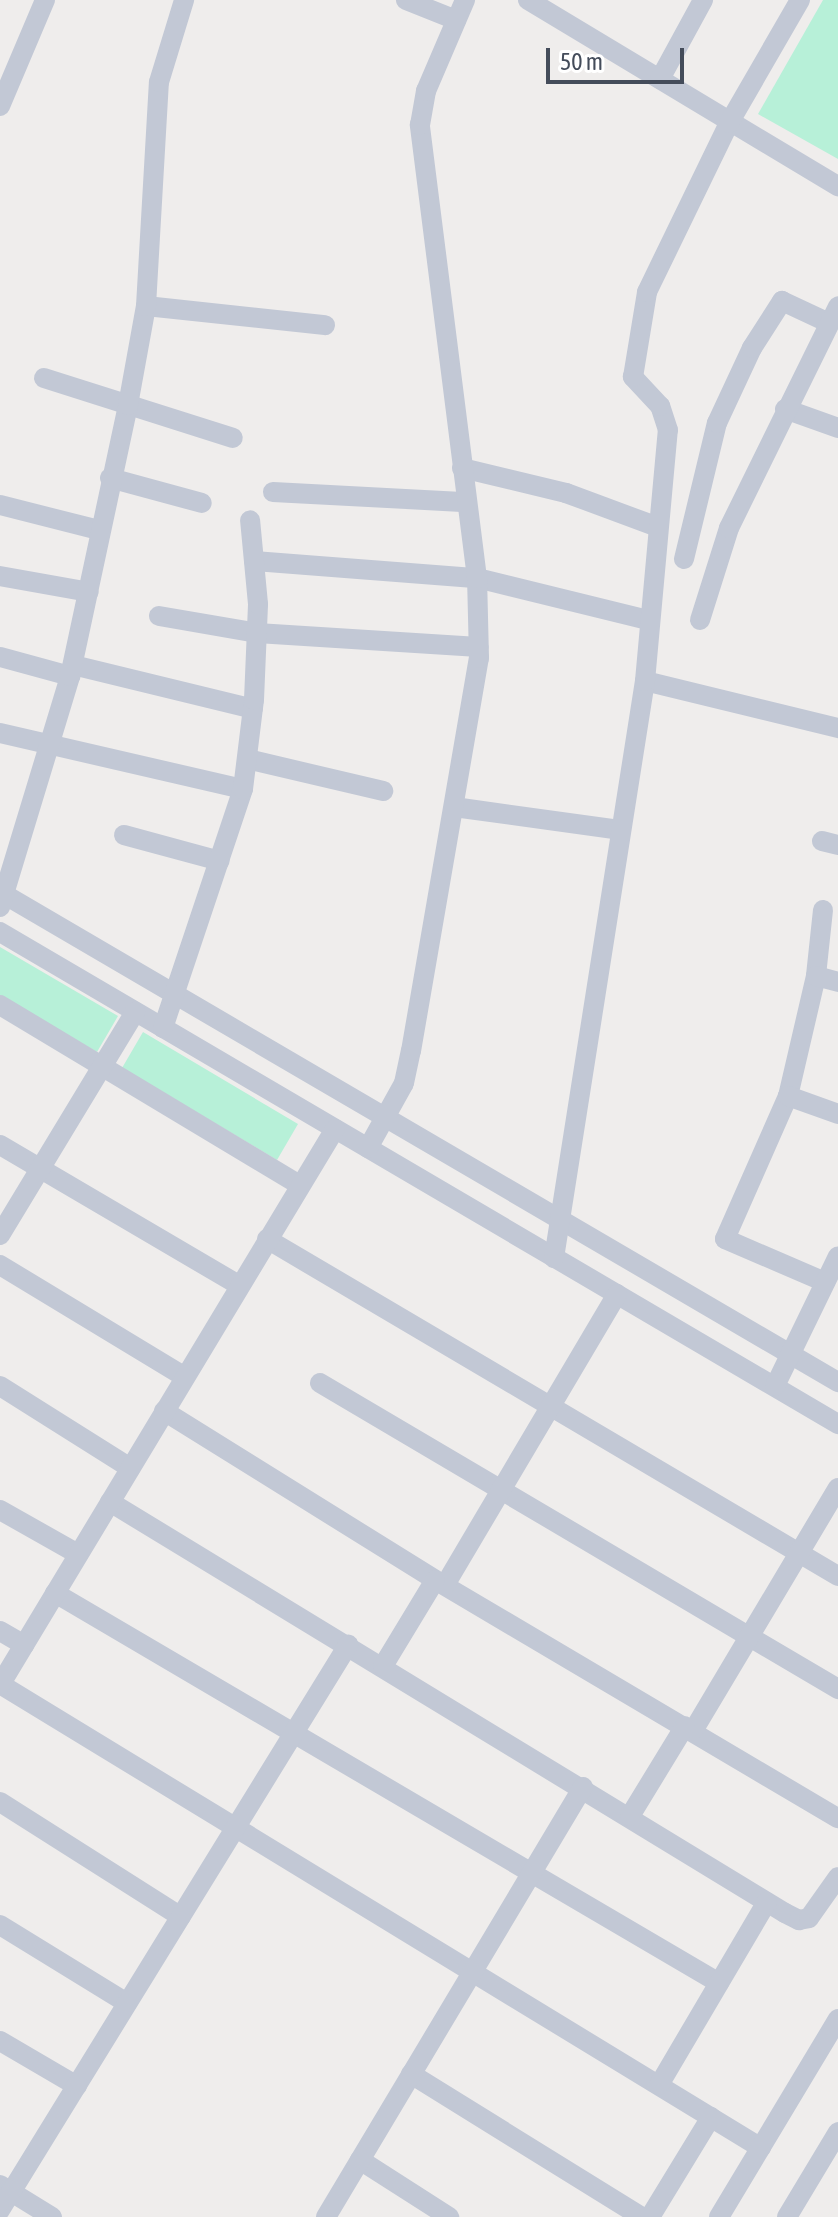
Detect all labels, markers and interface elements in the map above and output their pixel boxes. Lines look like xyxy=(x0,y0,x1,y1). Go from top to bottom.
scale bar xyxy=(550,32,688,82)
text: 50 m xyxy=(560,48,603,75)

